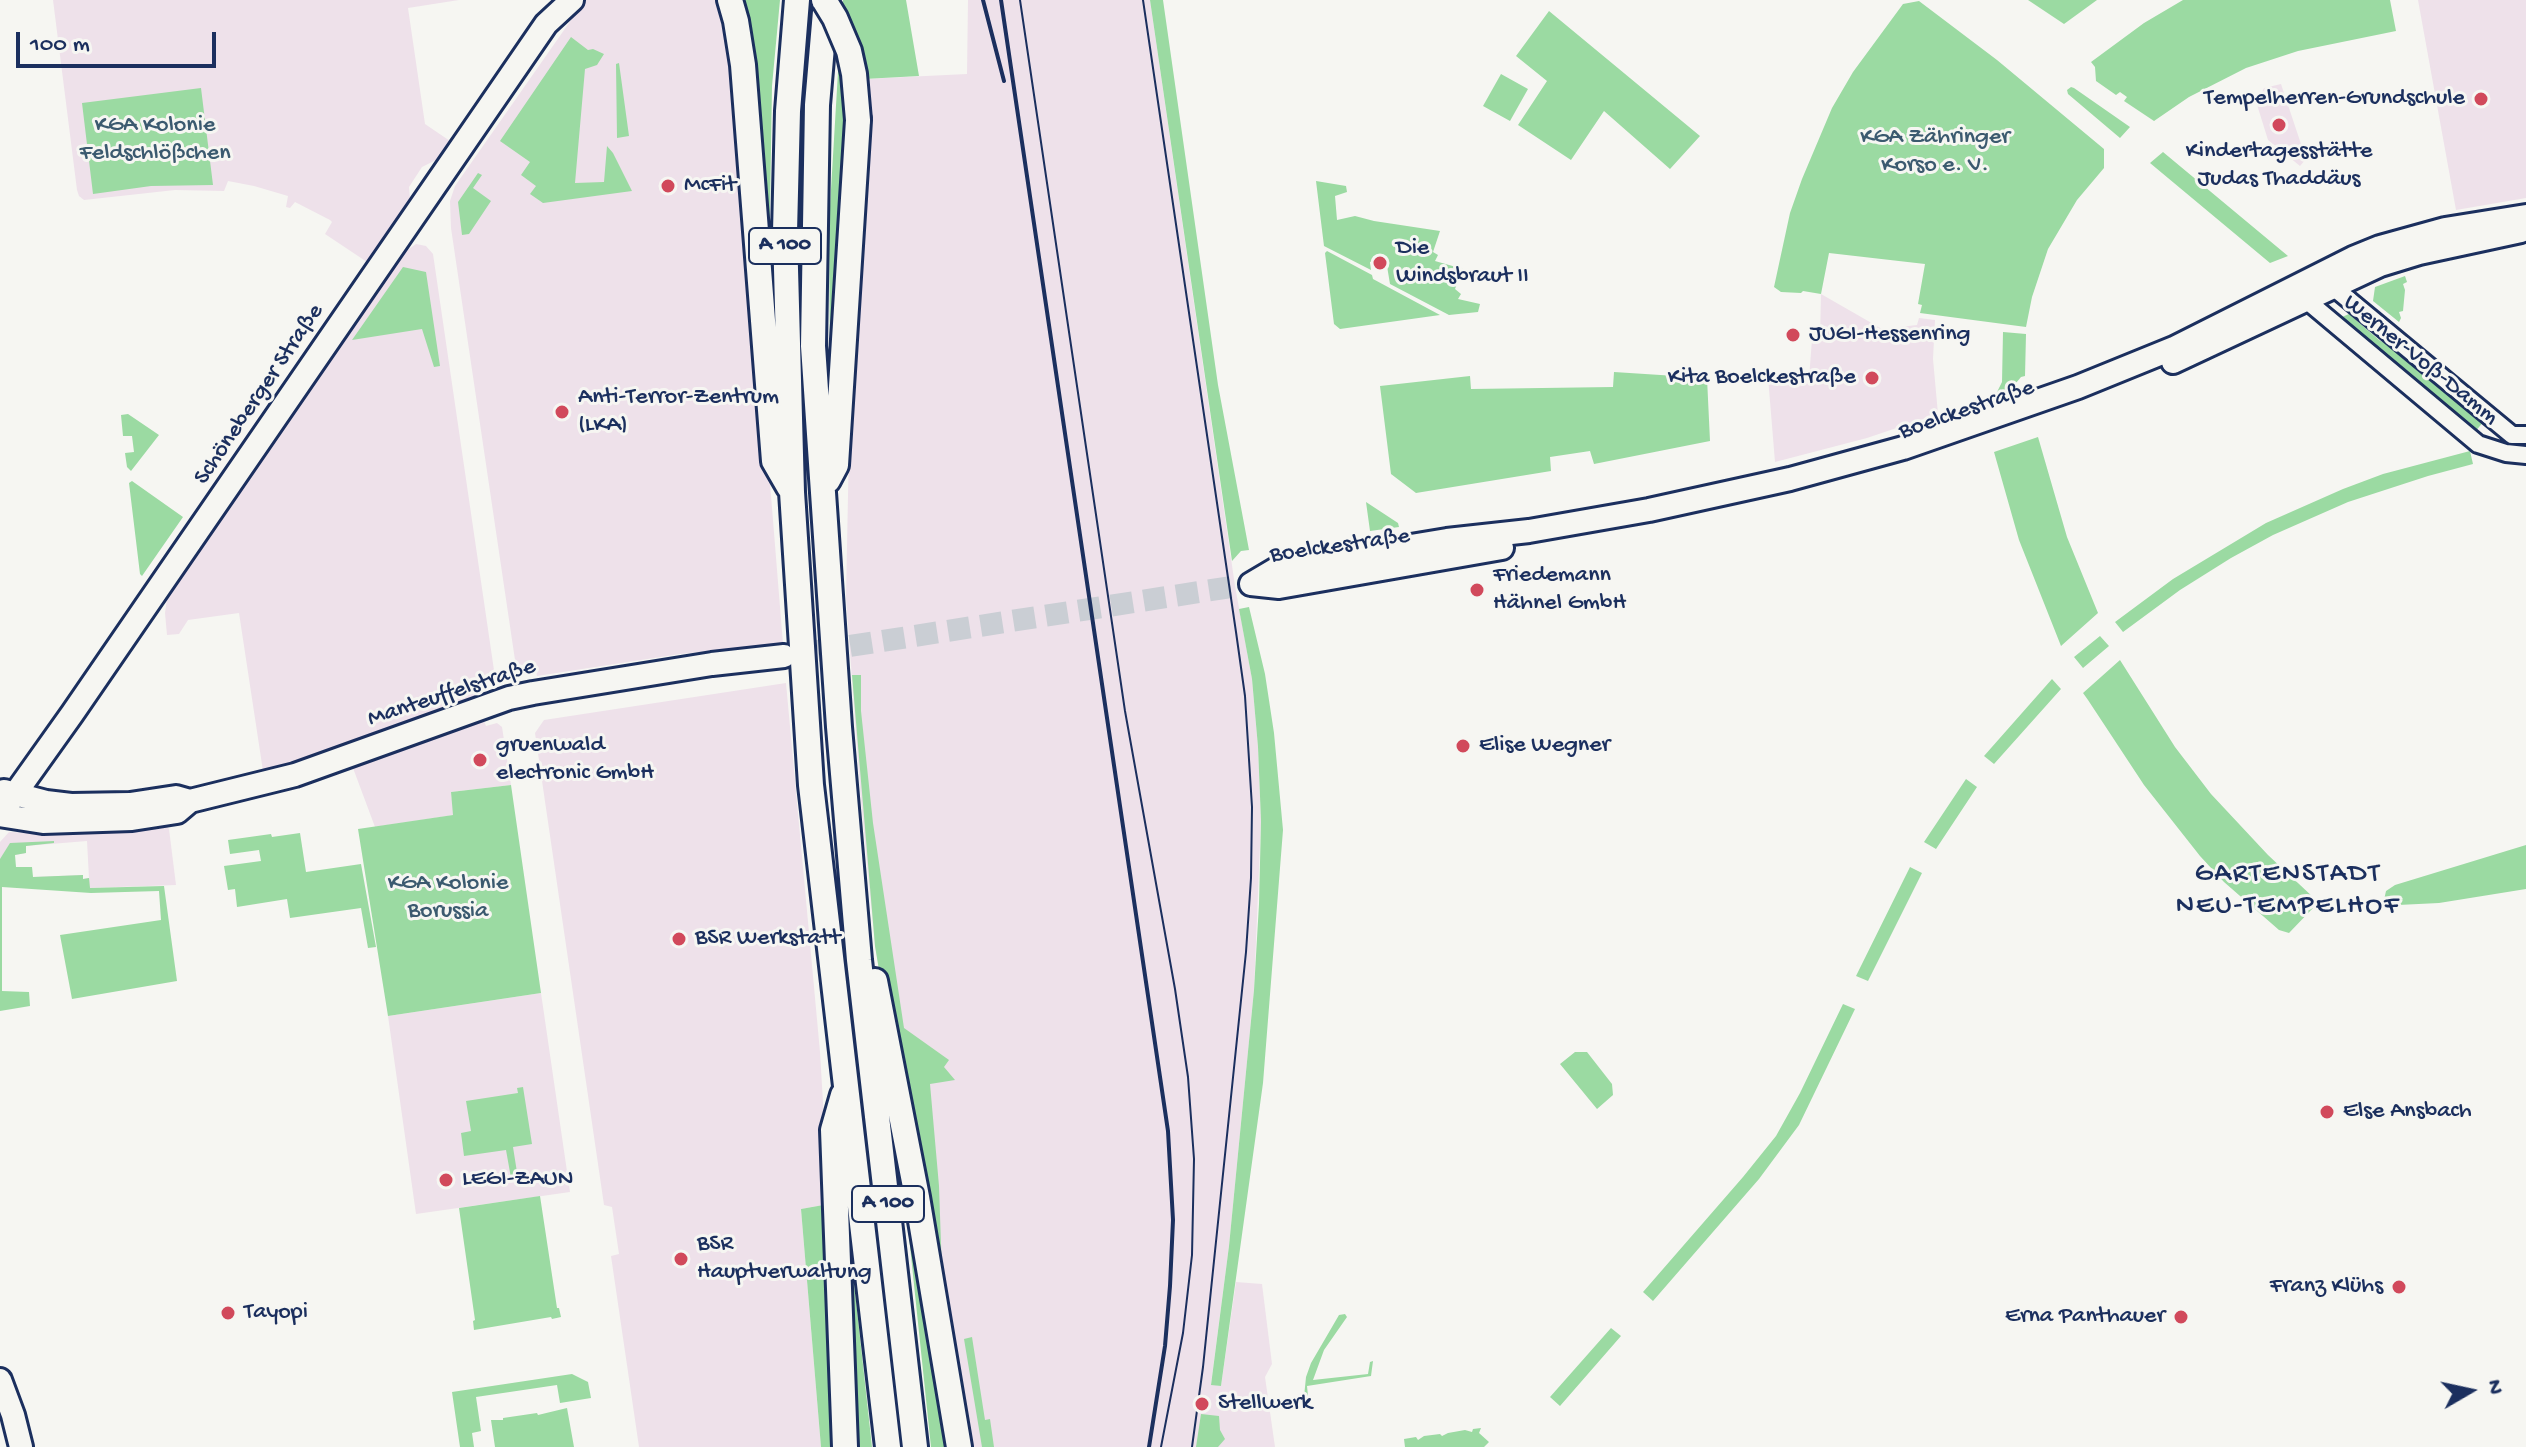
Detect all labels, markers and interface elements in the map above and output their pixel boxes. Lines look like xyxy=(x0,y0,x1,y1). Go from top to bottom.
scale bar xyxy=(20,16,220,66)
text: 100 m xyxy=(30,31,90,60)
place label: Tempelherren-Grundschule xyxy=(2204,85,2465,113)
marker: Tempelherren-Grundschule xyxy=(2472,90,2490,108)
park label: KGA Kolonie Feldschlößchen xyxy=(79,112,231,168)
marker: Kindertagesstätte Judas Thaddäus xyxy=(2270,116,2288,134)
park label: KGA Zähringer Korso e. V. xyxy=(1860,124,2010,180)
place label: Kindertagesstätte Judas Thaddäus xyxy=(2186,138,2372,194)
place label: McFit xyxy=(684,172,736,200)
marker: McFit xyxy=(659,177,677,195)
road number: A 100 xyxy=(749,228,821,264)
place label: Die Windsbraut II xyxy=(1396,235,1529,291)
marker: Die Windsbraut II xyxy=(1371,254,1389,272)
street label: Werner-Voß-Damm xyxy=(2336,289,2504,433)
street label: Schöneberger Straße xyxy=(189,299,331,491)
place label: JUGI-Hessenring xyxy=(1809,321,1970,349)
marker: JUGI-Hessenring xyxy=(1784,326,1802,344)
place label: Kita Boelckestraße xyxy=(1668,364,1856,392)
marker: Kita Boelckestraße xyxy=(1863,369,1881,387)
street label: Boelckestraße xyxy=(1896,374,2038,448)
place label: Anti-Terror-Zentrum (LKA) xyxy=(578,384,779,440)
marker: Anti-Terror-Zentrum (LKA) xyxy=(553,403,571,421)
street label: Boelckestraße xyxy=(1268,523,1412,571)
place label: Friedemann Hähnel GmbH xyxy=(1493,562,1626,618)
marker: Friedemann Hähnel GmbH xyxy=(1468,581,1486,599)
street label: Manteuffelstraße xyxy=(365,653,539,735)
place label: gruenwald electronic GmbH xyxy=(496,732,654,788)
place label: Elise Wegner xyxy=(1479,732,1610,760)
marker: Elise Wegner xyxy=(1454,737,1472,755)
marker: gruenwald electronic GmbH xyxy=(471,751,489,769)
district label: GARTENSTADT NEU-TEMPELHOF xyxy=(2176,859,2400,925)
park label: KGA Kolonie Borussia xyxy=(388,870,508,926)
place label: BSR Werkstatt xyxy=(695,925,840,953)
marker: BSR Werkstatt xyxy=(670,930,688,948)
place label: Else Ansbach xyxy=(2343,1098,2472,1126)
marker: Else Ansbach xyxy=(2318,1103,2336,1121)
place label: LEGI-ZAUN xyxy=(462,1166,573,1194)
marker: LEGI-ZAUN xyxy=(437,1171,455,1189)
road number: A 100 xyxy=(852,1186,924,1222)
place label: BSR Hauptverwaltung xyxy=(697,1231,872,1287)
marker: BSR Hauptverwaltung xyxy=(672,1250,690,1268)
place label: Franz Klühs xyxy=(2270,1273,2383,1301)
marker: Franz Klühs xyxy=(2390,1278,2408,1296)
place label: Tayopi xyxy=(244,1299,308,1327)
place label: Erna Panthauer xyxy=(2005,1303,2165,1331)
marker: Tayopi xyxy=(219,1304,237,1322)
marker: Erna Panthauer xyxy=(2172,1308,2190,1326)
north arrow xyxy=(2430,1351,2510,1431)
text: N xyxy=(2480,1378,2508,1396)
place label: Stellwerk xyxy=(1218,1390,1312,1418)
marker: Stellwerk xyxy=(1193,1395,1211,1413)

